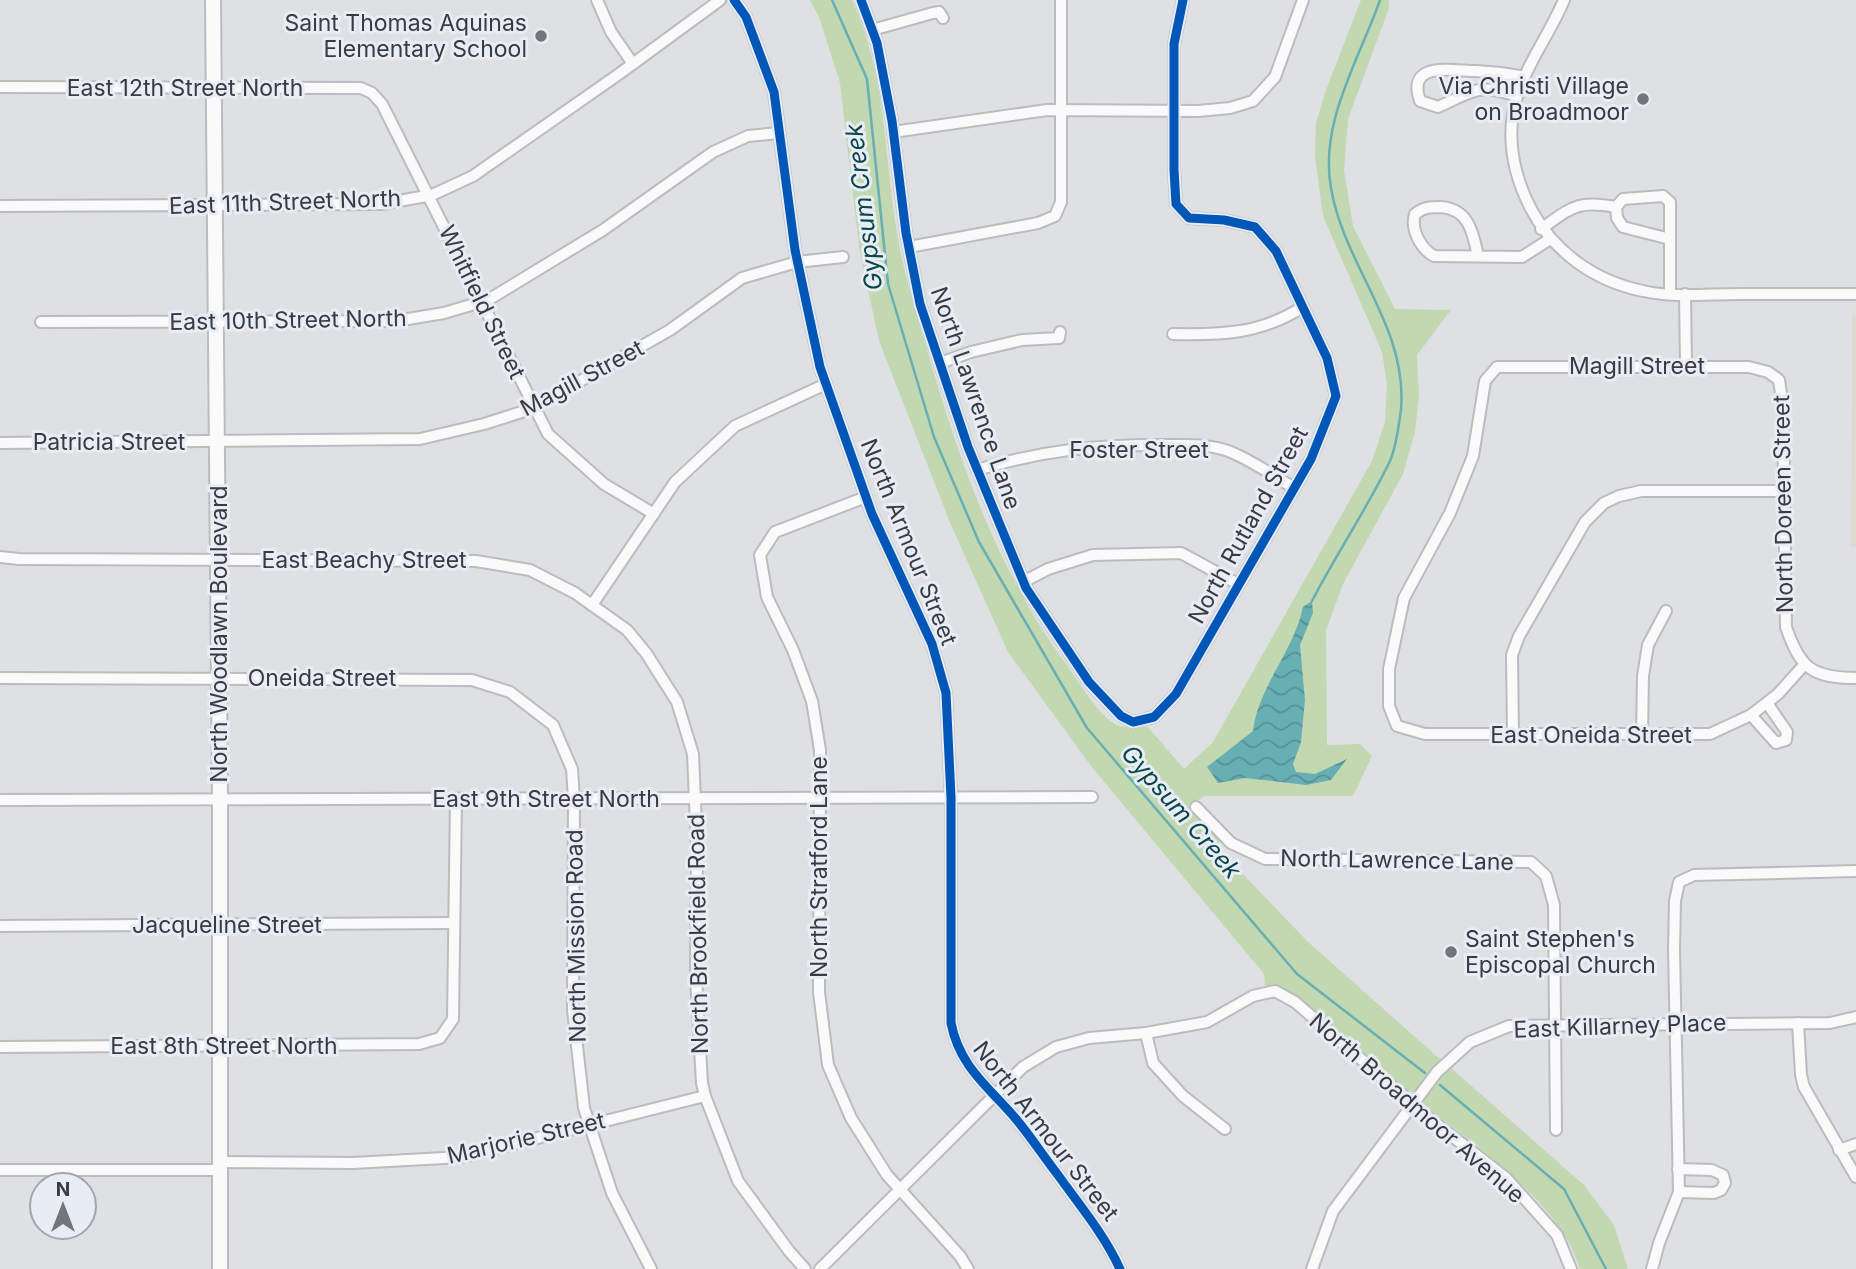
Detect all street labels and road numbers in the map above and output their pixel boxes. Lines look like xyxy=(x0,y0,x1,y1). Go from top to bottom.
street label: East 12th Street North xyxy=(67,74,303,102)
street label: East 11th Street North xyxy=(169,184,401,220)
street label: Whitfield Street xyxy=(433,221,531,384)
street label: North Lawrence Lane xyxy=(925,283,1027,513)
street label: East 10th Street North xyxy=(169,304,407,336)
street label: Magill Street xyxy=(515,334,649,422)
street label: Magill Street xyxy=(1569,352,1705,380)
street label: North Doreen Street xyxy=(1767,394,1799,613)
street label: North Rutland Street xyxy=(1182,421,1314,629)
street label: Patricia Street xyxy=(33,428,186,456)
street label: North Armour Street xyxy=(855,435,963,650)
street label: Foster Street xyxy=(1069,436,1209,464)
street label: North Woodlawn Boulevard xyxy=(205,485,233,783)
street label: East Beachy Street xyxy=(261,546,467,574)
street label: Oneida Street xyxy=(248,664,397,692)
street label: East Oneida Street xyxy=(1490,721,1692,749)
street label: North Stratford Lane xyxy=(805,756,833,978)
street label: East 9th Street North xyxy=(432,785,660,813)
street label: North Brookfield Road xyxy=(682,814,714,1054)
street label: North Mission Road xyxy=(560,829,592,1043)
street label: North Lawrence Lane xyxy=(1280,844,1514,876)
street label: Jacqueline Street xyxy=(132,911,322,939)
street label: North Broadmoor Avenue xyxy=(1304,1007,1530,1209)
street label: East Killarney Place xyxy=(1513,1008,1727,1044)
street label: East 8th Street North xyxy=(110,1032,338,1060)
street label: North Armour Street xyxy=(967,1036,1125,1227)
street label: Marjorie Street xyxy=(444,1106,608,1170)

